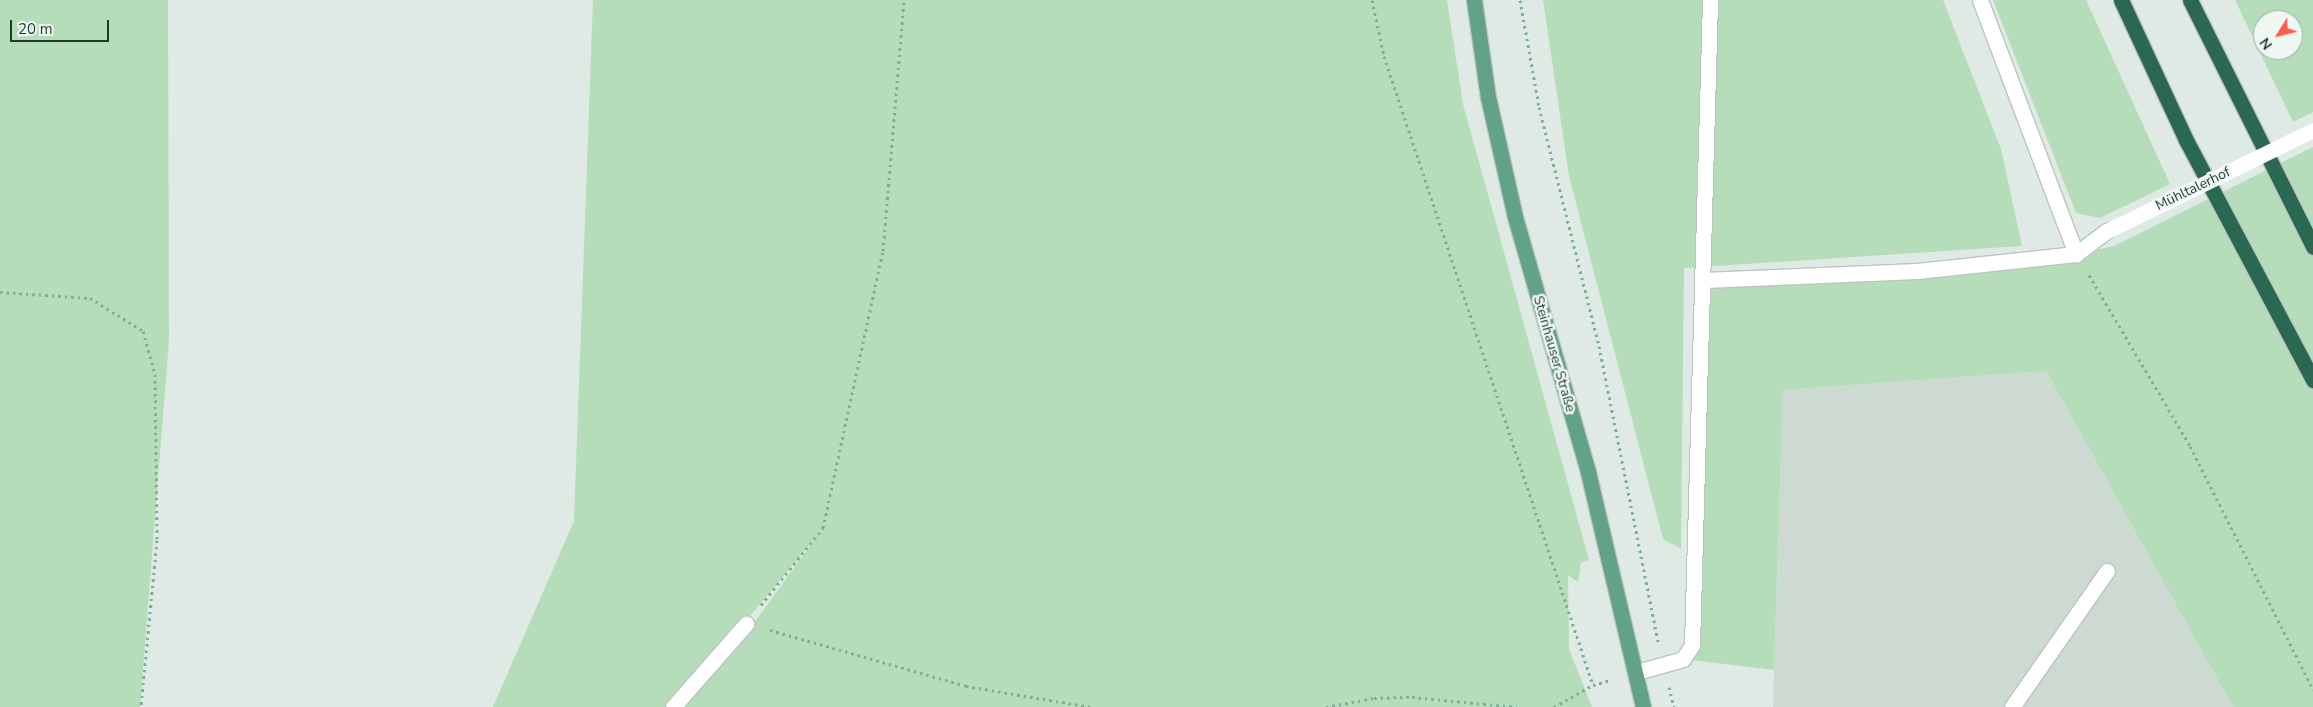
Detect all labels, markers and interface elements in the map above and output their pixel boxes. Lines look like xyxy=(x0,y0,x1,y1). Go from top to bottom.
scale bar xyxy=(12,10,111,42)
north arrow xyxy=(2253,10,2303,60)
text: 20 m xyxy=(18,19,53,39)
text: N xyxy=(2256,34,2277,53)
street label: Mühltalerhof xyxy=(2153,164,2233,214)
street label: Steinhauser Straße xyxy=(1529,294,1579,414)

